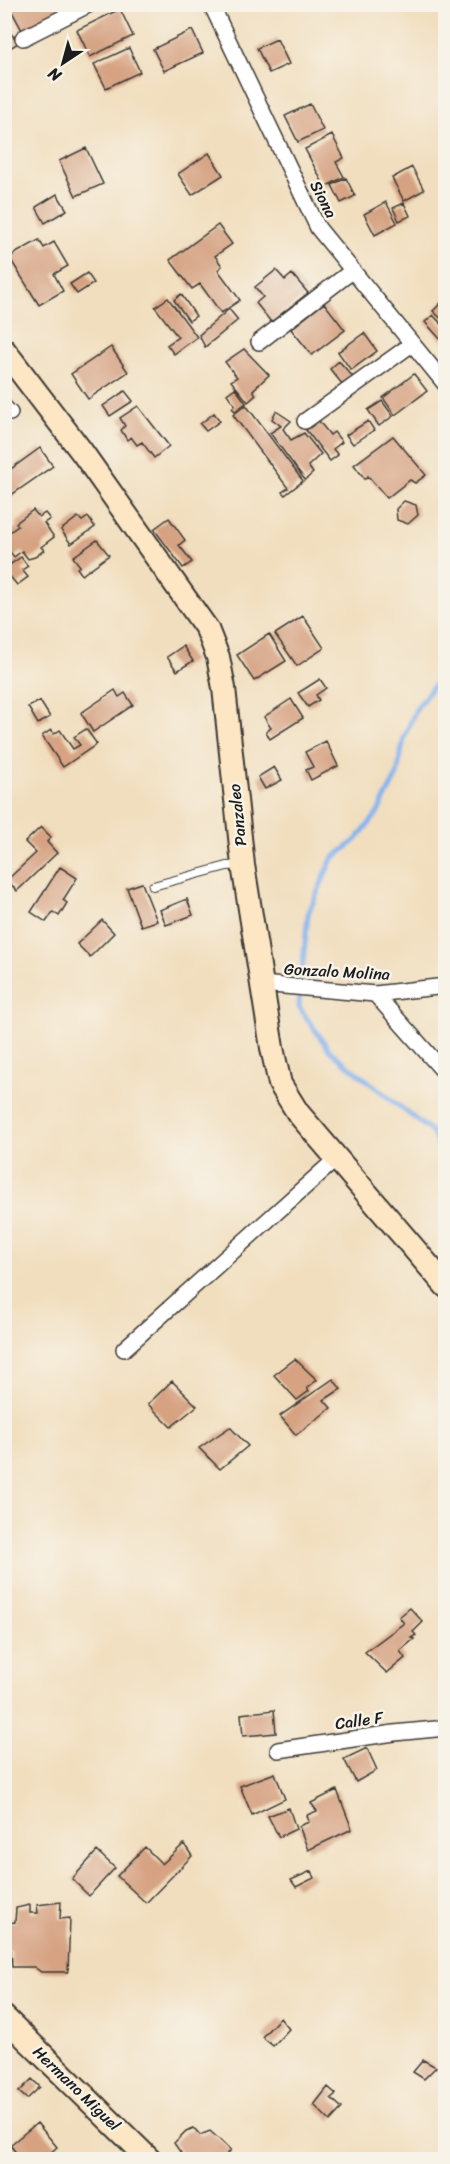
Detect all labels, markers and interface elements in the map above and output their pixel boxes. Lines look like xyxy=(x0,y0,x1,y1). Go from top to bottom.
north arrow xyxy=(33,33,93,93)
text: N xyxy=(41,59,68,90)
street label: Siona xyxy=(302,175,345,223)
street label: Panzaleo xyxy=(220,782,255,847)
street label: Gonzalo Molina xyxy=(283,954,391,989)
street label: Calle F xyxy=(333,1703,386,1738)
street label: Hermano Miguel xyxy=(26,2038,128,2139)

